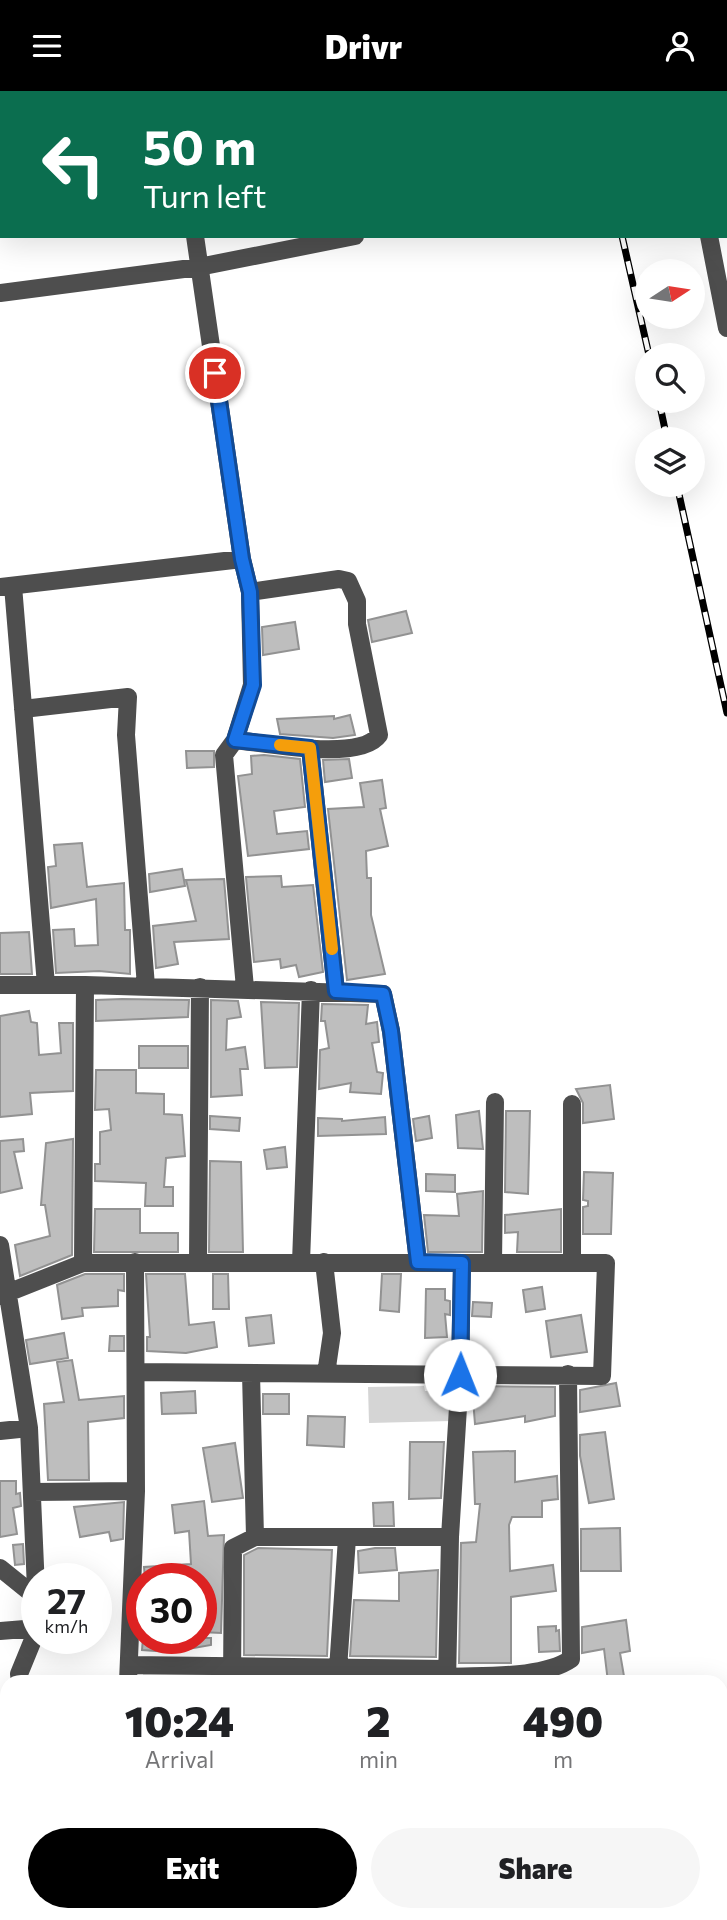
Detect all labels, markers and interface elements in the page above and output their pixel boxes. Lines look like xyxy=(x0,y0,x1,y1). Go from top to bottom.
text: Drivr xyxy=(325,26,402,66)
icon: menu xyxy=(28,27,66,65)
icon: person xyxy=(661,27,699,65)
text: 50 m xyxy=(143,115,256,175)
icon: left xyxy=(28,119,119,210)
text: Turn left xyxy=(143,175,267,215)
north arrow xyxy=(635,259,705,329)
map controls xyxy=(635,259,705,497)
pin xyxy=(185,343,245,403)
button: search xyxy=(635,343,705,413)
icon: arrive xyxy=(196,354,234,392)
button: layers xyxy=(635,427,705,497)
position arrow xyxy=(423,1338,497,1412)
speed limit sign: 30 xyxy=(126,1563,217,1654)
text: 27 xyxy=(47,1578,86,1621)
text: km/h xyxy=(45,1615,88,1637)
text: 10:24 xyxy=(125,1694,234,1746)
text: 2 xyxy=(366,1694,391,1746)
text: 490 xyxy=(523,1694,603,1746)
text: Arrival xyxy=(145,1745,214,1773)
text: min xyxy=(359,1745,398,1773)
text: m xyxy=(553,1745,573,1773)
button: Exit xyxy=(28,1828,357,1908)
button: Share xyxy=(371,1828,700,1908)

